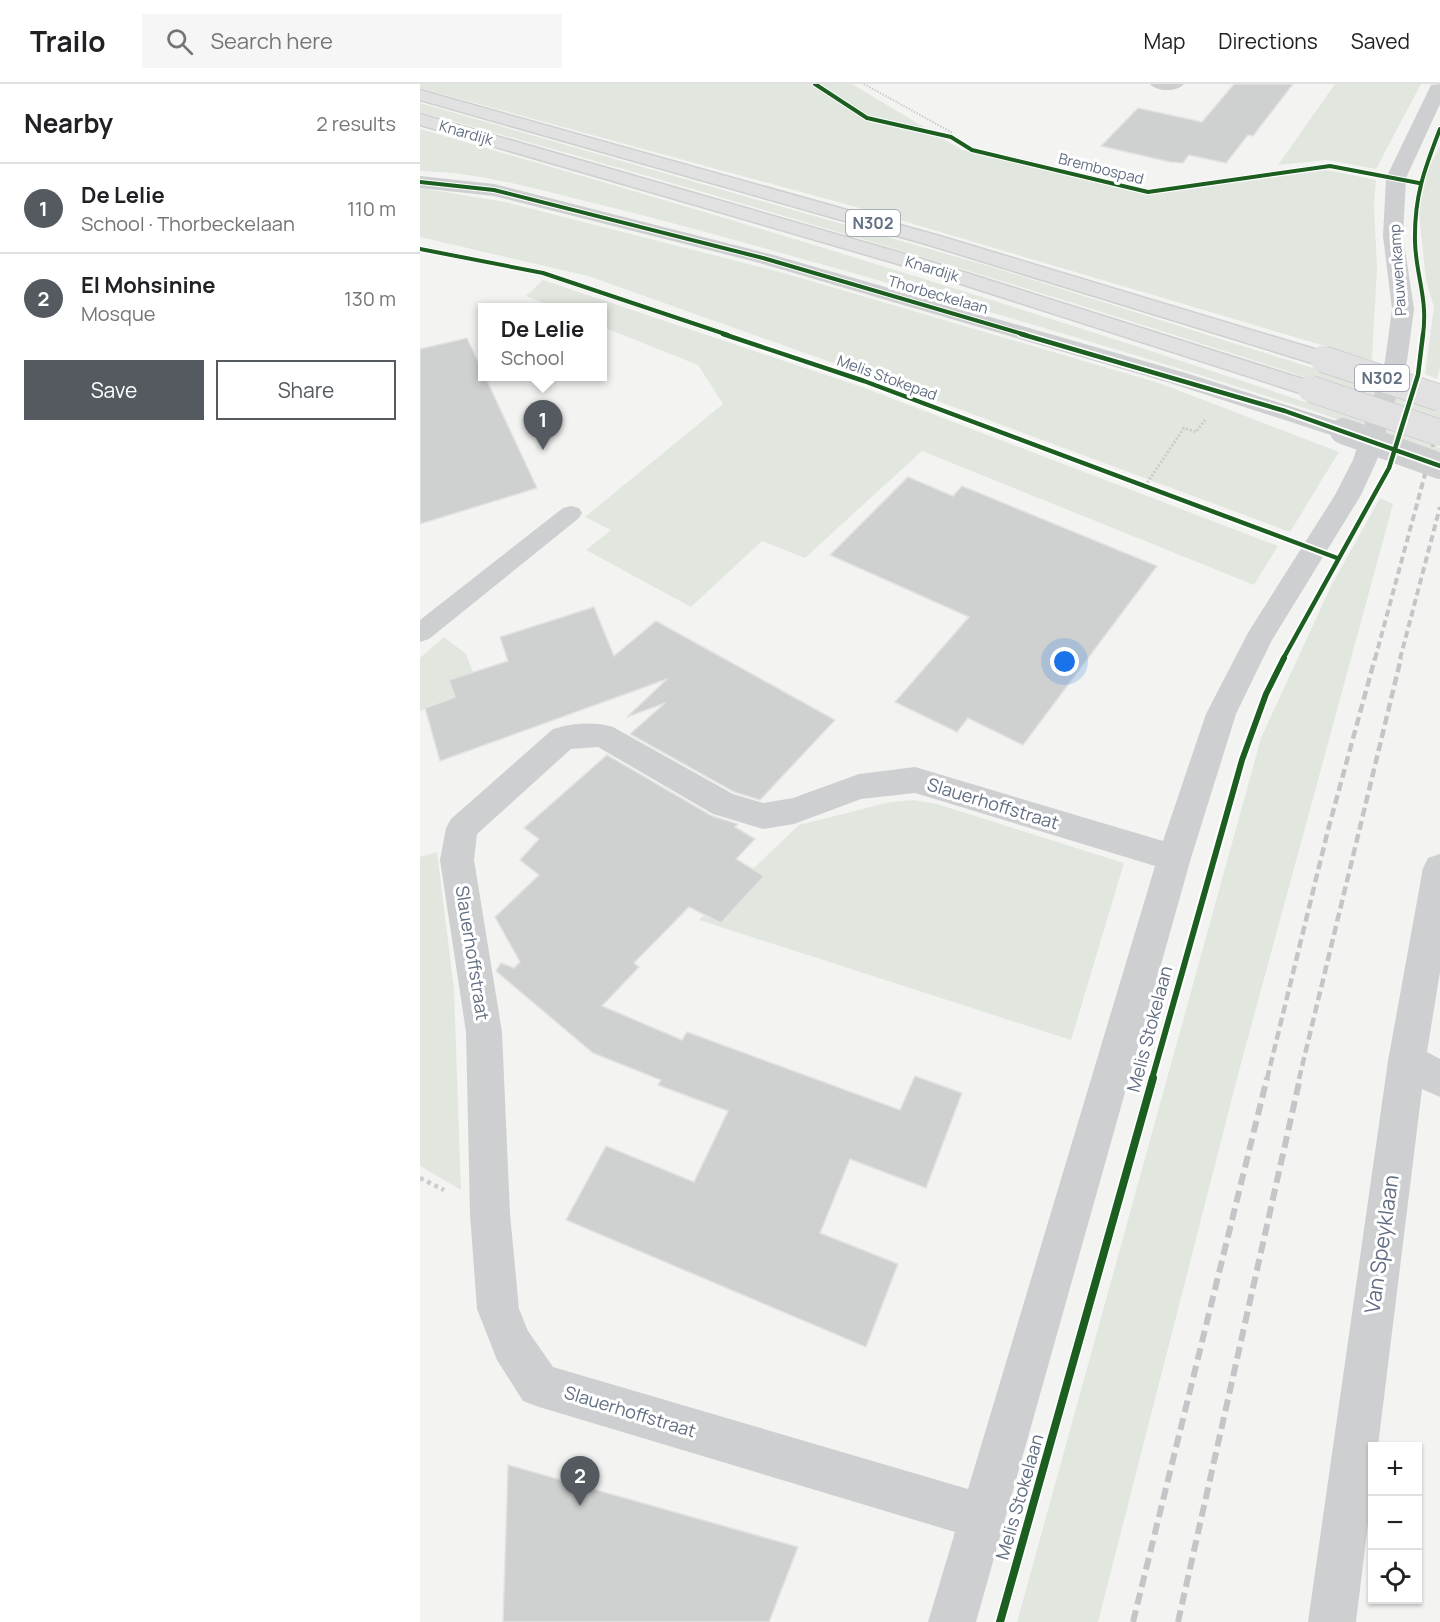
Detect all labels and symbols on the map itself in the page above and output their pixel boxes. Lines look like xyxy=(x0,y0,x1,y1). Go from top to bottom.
street label: Knardijk xyxy=(437,115,496,150)
street label: Brembospad xyxy=(1056,148,1146,189)
road number: N302 xyxy=(846,210,900,236)
street label: Pauwenkamp xyxy=(1384,223,1411,317)
street label: Knardijk xyxy=(903,250,962,287)
street label: Thorbeckelaan xyxy=(886,270,991,319)
street label: Melis Stokepad xyxy=(834,350,940,405)
road number: N302 xyxy=(1355,365,1409,391)
pin: 1 xyxy=(524,400,562,450)
your location xyxy=(1050,647,1079,676)
street label: Slauerhoffstraat xyxy=(925,772,1062,834)
street label: Slauerhoffstraat xyxy=(450,884,495,1022)
street label: Melis Stokelaan xyxy=(1121,963,1177,1095)
street label: Van Speyklaan xyxy=(1357,1173,1405,1315)
street label: Slauerhoffstraat xyxy=(562,1380,699,1442)
street label: Melis Stokelaan xyxy=(990,1431,1048,1562)
pin: 2 xyxy=(560,1456,600,1506)

